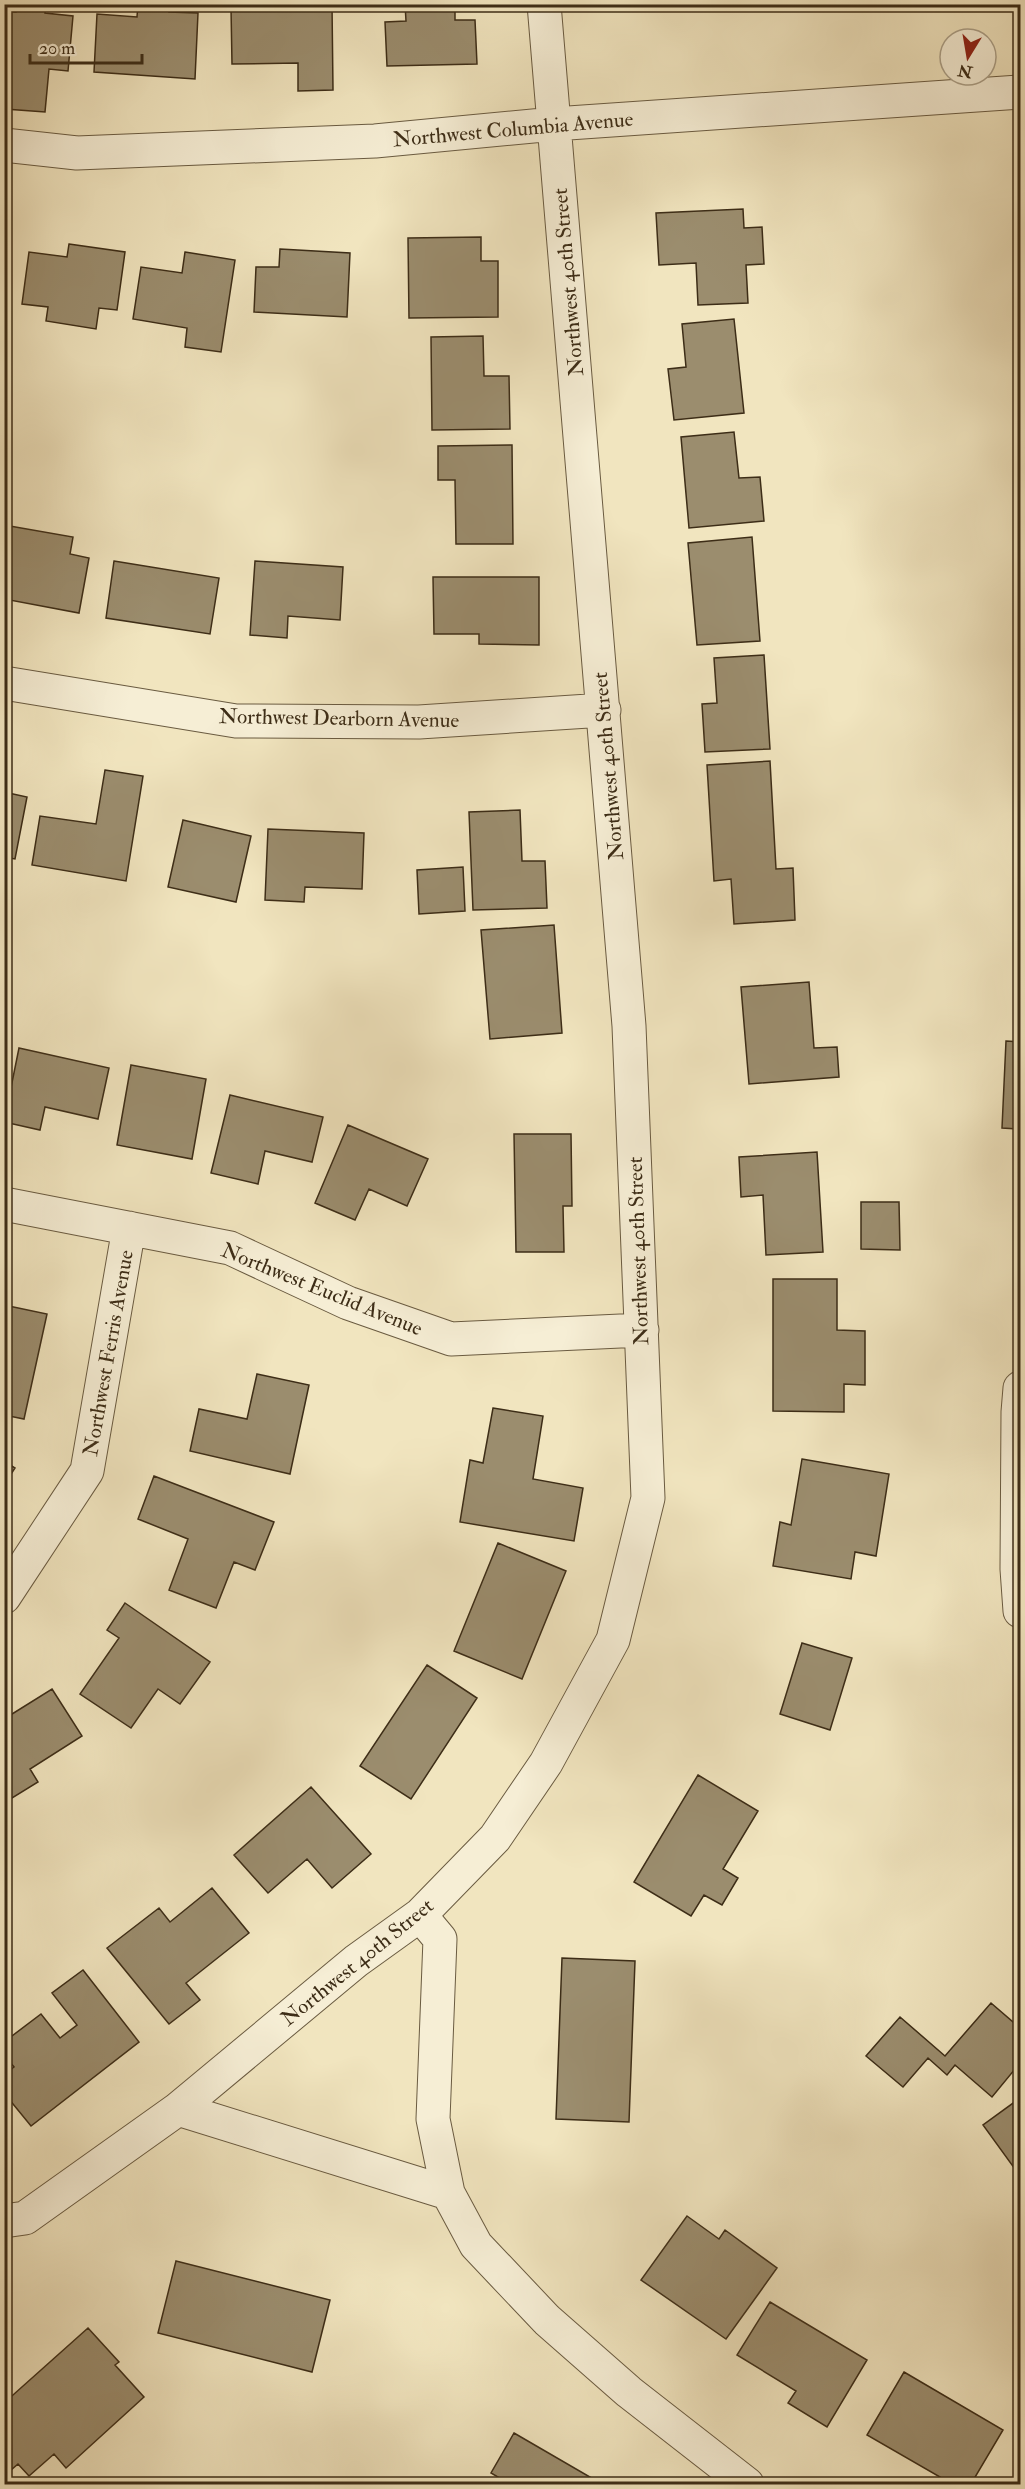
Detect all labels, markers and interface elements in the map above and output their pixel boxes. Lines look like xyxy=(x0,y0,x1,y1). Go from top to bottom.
scale bar xyxy=(30,27,142,65)
north arrow xyxy=(938,27,998,87)
text: 20 m xyxy=(39,37,75,60)
text: N xyxy=(956,59,975,82)
street label: Northwest Columbia Avenue xyxy=(392,106,635,153)
street label: Northwest 40th Street xyxy=(547,187,590,377)
street label: Northwest 40th Street xyxy=(587,671,630,861)
street label: Northwest Dearborn Avenue xyxy=(219,703,460,734)
street label: Northwest 40th Street xyxy=(622,1156,655,1346)
street label: Northwest Euclid Avenue xyxy=(217,1237,427,1342)
street label: Northwest Ferris Avenue xyxy=(77,1248,140,1458)
street label: Northwest 40th Street xyxy=(275,1892,439,2032)

